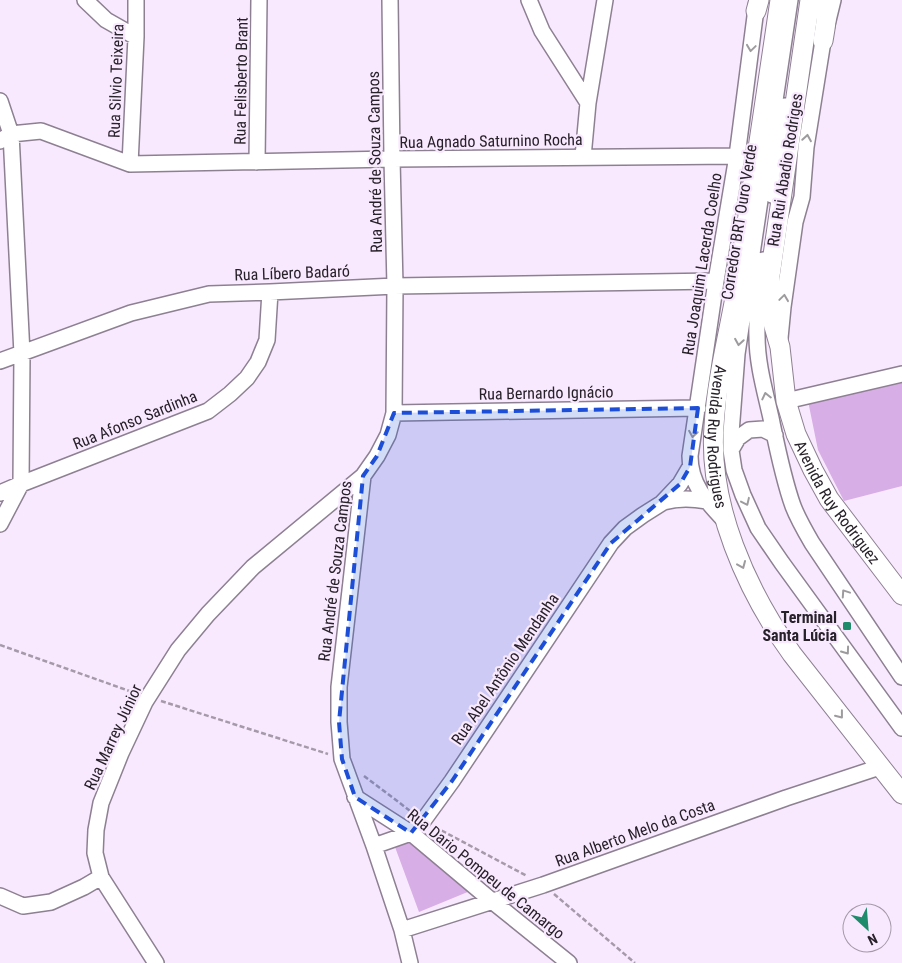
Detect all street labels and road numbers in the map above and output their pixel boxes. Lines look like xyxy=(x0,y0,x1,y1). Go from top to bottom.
street label: Rua Felisberto Brant xyxy=(230,17,252,145)
street label: Rua Silvio Teixeira xyxy=(105,24,127,138)
street label: Rua André de Souza Campos xyxy=(364,71,386,253)
street label: Rua Rui Abadio Rodriges xyxy=(763,92,807,248)
street label: Rua Agnado Saturnino Rocha xyxy=(399,130,583,152)
street label: Corredor BRT Ouro Verde xyxy=(717,143,761,301)
street label: Rua Joaquim Lacerda Coelho xyxy=(678,171,726,357)
street label: Rua Líbero Badaró xyxy=(234,261,350,285)
street label: Avenida Ruy Rodrigues xyxy=(704,364,731,510)
street label: Rua Bernardo Ignácio xyxy=(478,382,614,404)
street label: Rua Afonso Sardinha xyxy=(70,386,200,454)
street label: Avenida Ruy Rodriguez xyxy=(791,437,884,568)
street label: Rua André de Souza Campos xyxy=(314,480,356,662)
street label: Rua Abel Antônio Mendanha xyxy=(447,590,563,748)
street label: Rua Marrey Júnior xyxy=(80,681,146,793)
street label: Rua Alberto Melo da Costa xyxy=(553,795,717,871)
street label: Rua Dario Pompeu de Camargo xyxy=(404,805,568,943)

